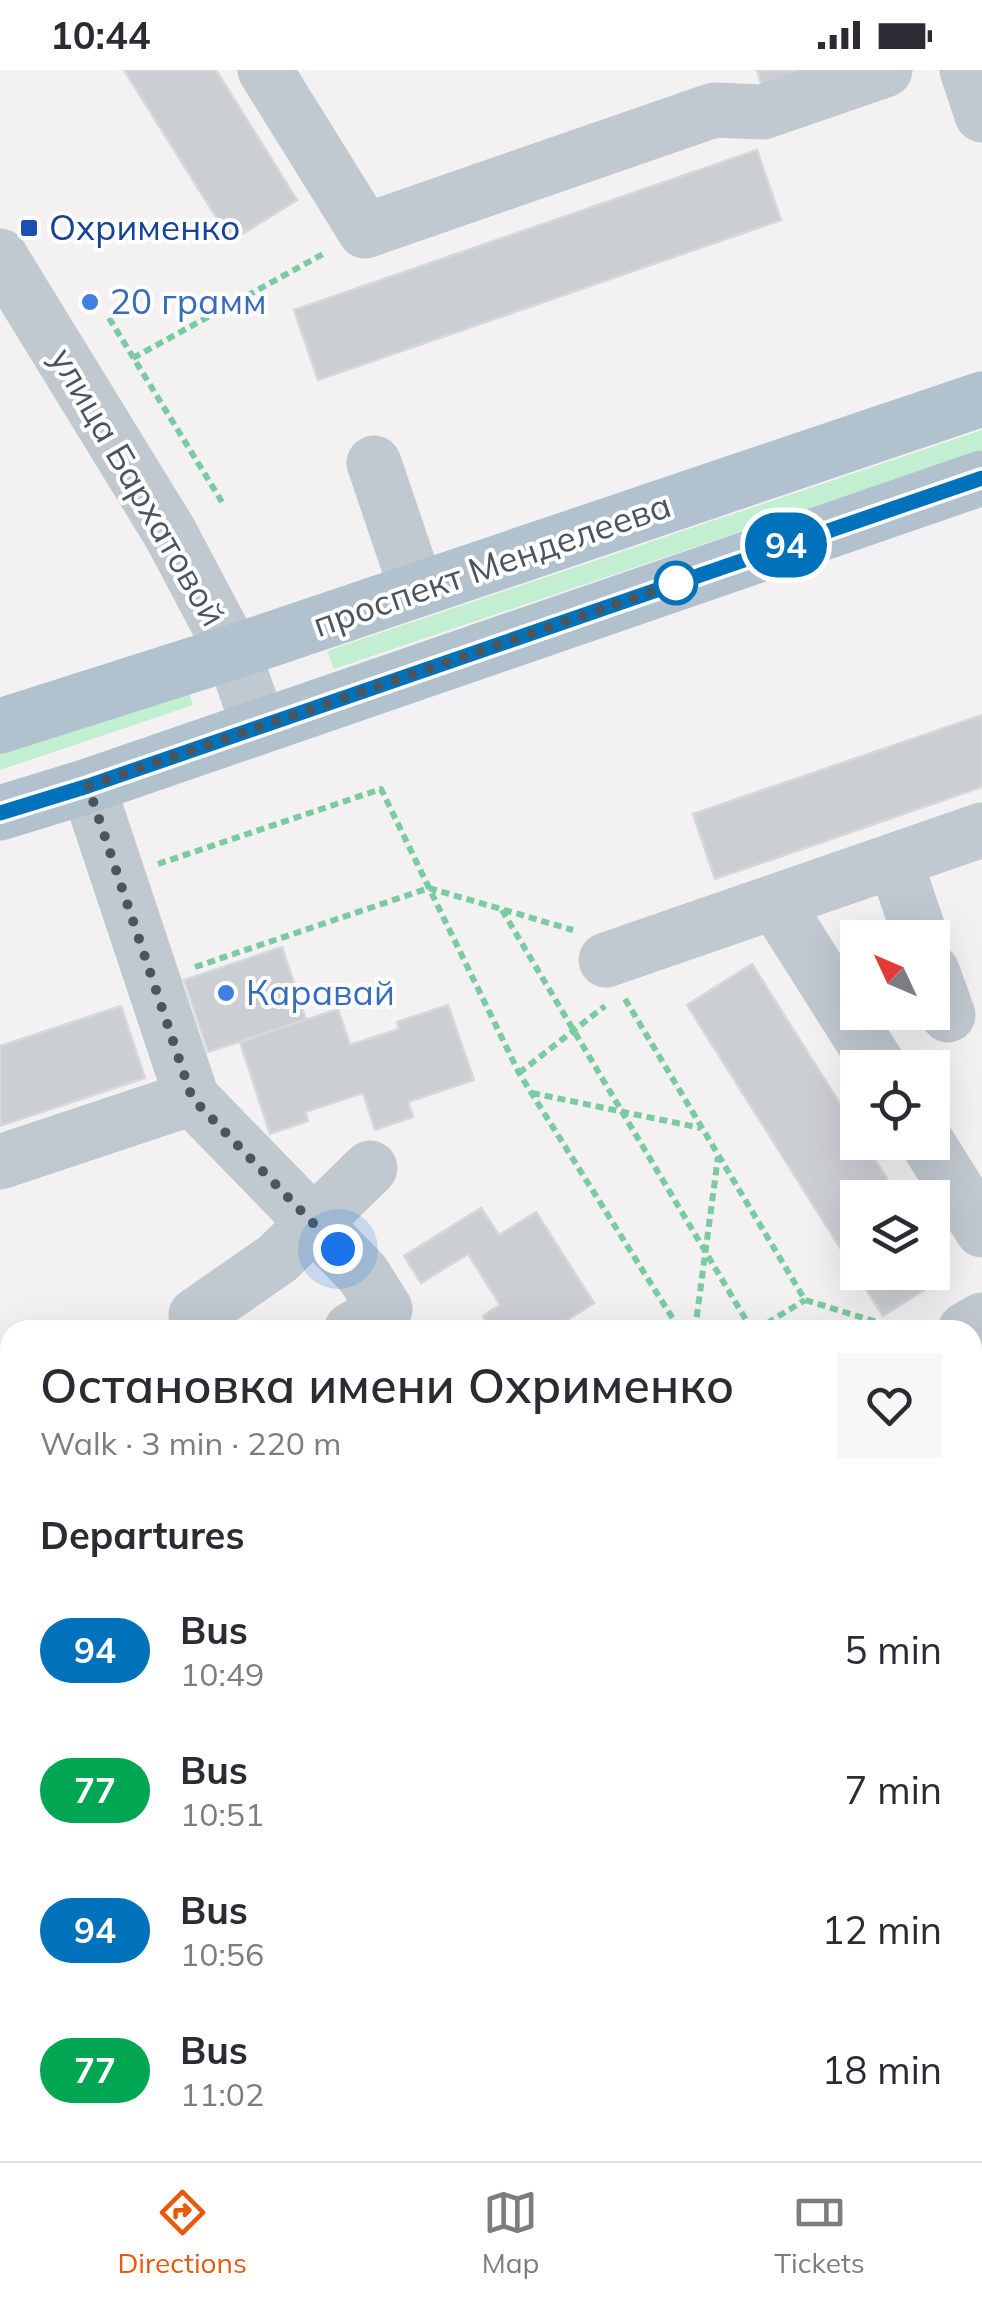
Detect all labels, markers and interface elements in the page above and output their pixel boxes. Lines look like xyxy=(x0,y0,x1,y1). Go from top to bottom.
text: 10:44 xyxy=(50,11,151,59)
place label: Охрименко xyxy=(49,205,240,249)
marker: Охрименко xyxy=(18,217,40,239)
place label: 20 грамм xyxy=(110,279,267,323)
marker: 20 грамм xyxy=(79,291,101,313)
street label: улица Бархатовой xyxy=(41,339,236,634)
street label: проспект Менделеева xyxy=(307,482,676,646)
line badge: 94 xyxy=(741,512,831,578)
text: 94 xyxy=(765,523,807,567)
unlabelled marker xyxy=(655,562,697,604)
north arrow xyxy=(840,920,950,1030)
map controls xyxy=(840,920,950,1290)
place label: Каравай xyxy=(246,970,395,1014)
marker: Каравай xyxy=(215,982,237,1004)
button: locate xyxy=(840,1050,950,1160)
button: layers xyxy=(840,1180,950,1290)
your location xyxy=(313,1224,363,1274)
button: heart xyxy=(837,1353,942,1458)
text: Остановка имени Охрименко xyxy=(40,1355,734,1415)
text: Walk · 3 min · 220 m xyxy=(40,1423,341,1463)
text: Departures xyxy=(40,1511,244,1559)
text: Bus xyxy=(180,1606,248,1654)
text: 5 min xyxy=(845,1626,942,1674)
text: 94 xyxy=(74,1628,116,1672)
text: 10:49 xyxy=(180,1654,264,1694)
text: Bus xyxy=(180,1746,248,1794)
text: 7 min xyxy=(845,1766,942,1814)
text: 77 xyxy=(74,1768,116,1812)
text: 10:51 xyxy=(180,1794,264,1834)
text: Bus xyxy=(180,1886,248,1934)
text: 12 min xyxy=(822,1906,942,1954)
text: 94 xyxy=(74,1908,116,1952)
text: 10:56 xyxy=(180,1934,264,1974)
text: Bus xyxy=(180,2026,248,2074)
text: 18 min xyxy=(822,2046,942,2094)
text: 77 xyxy=(74,2048,116,2092)
text: 11:02 xyxy=(180,2074,264,2114)
tab: Directions xyxy=(117,2185,247,2280)
tab: Map xyxy=(482,2185,539,2280)
tab: Tickets xyxy=(774,2185,865,2280)

